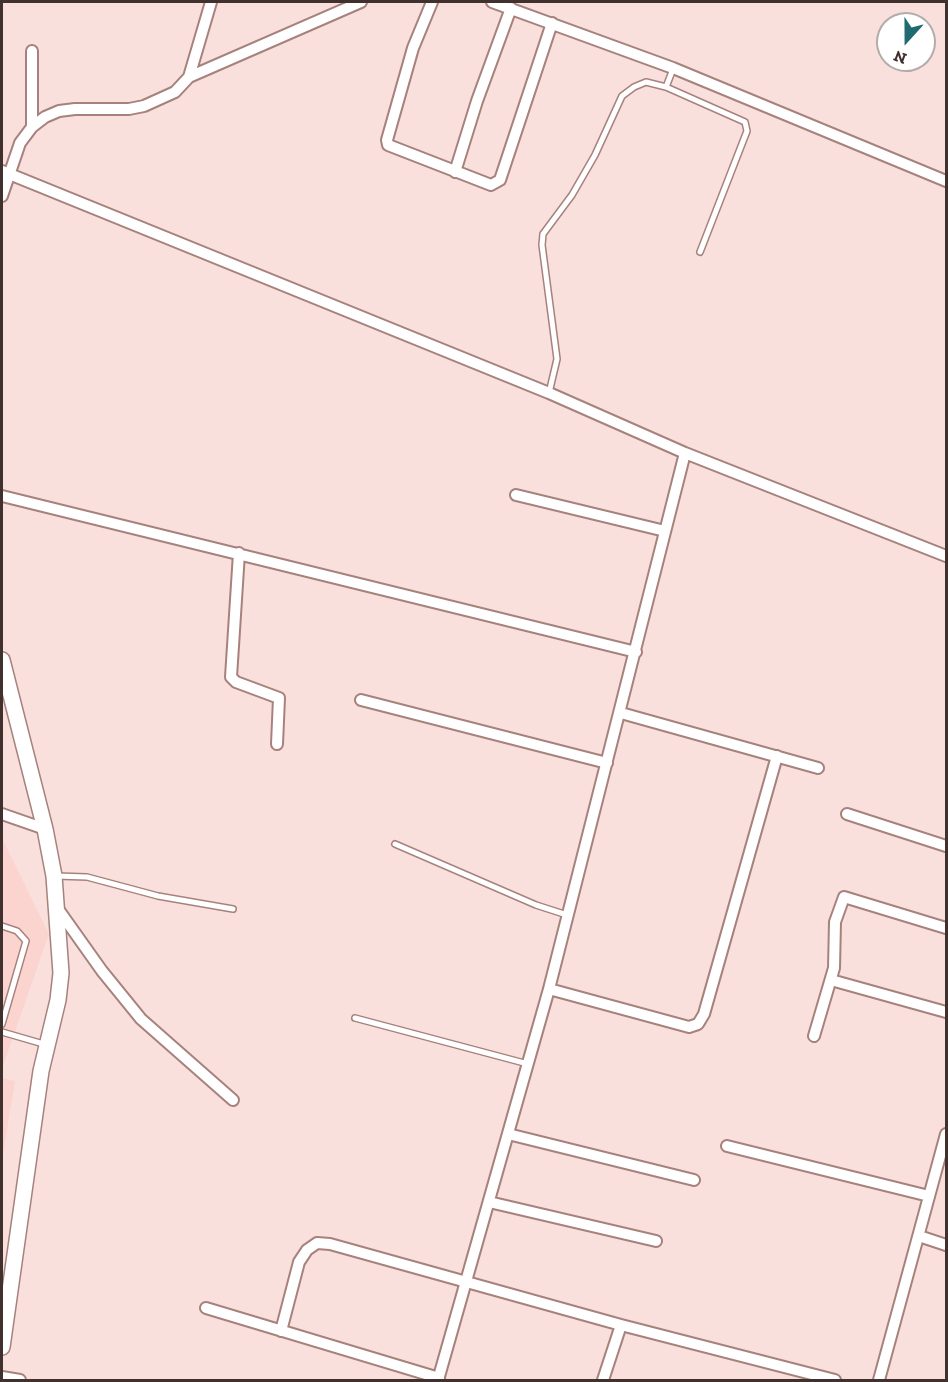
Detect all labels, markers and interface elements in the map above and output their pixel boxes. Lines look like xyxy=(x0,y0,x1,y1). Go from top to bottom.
north arrow xyxy=(876,12,936,72)
text: N xyxy=(891,46,909,68)

